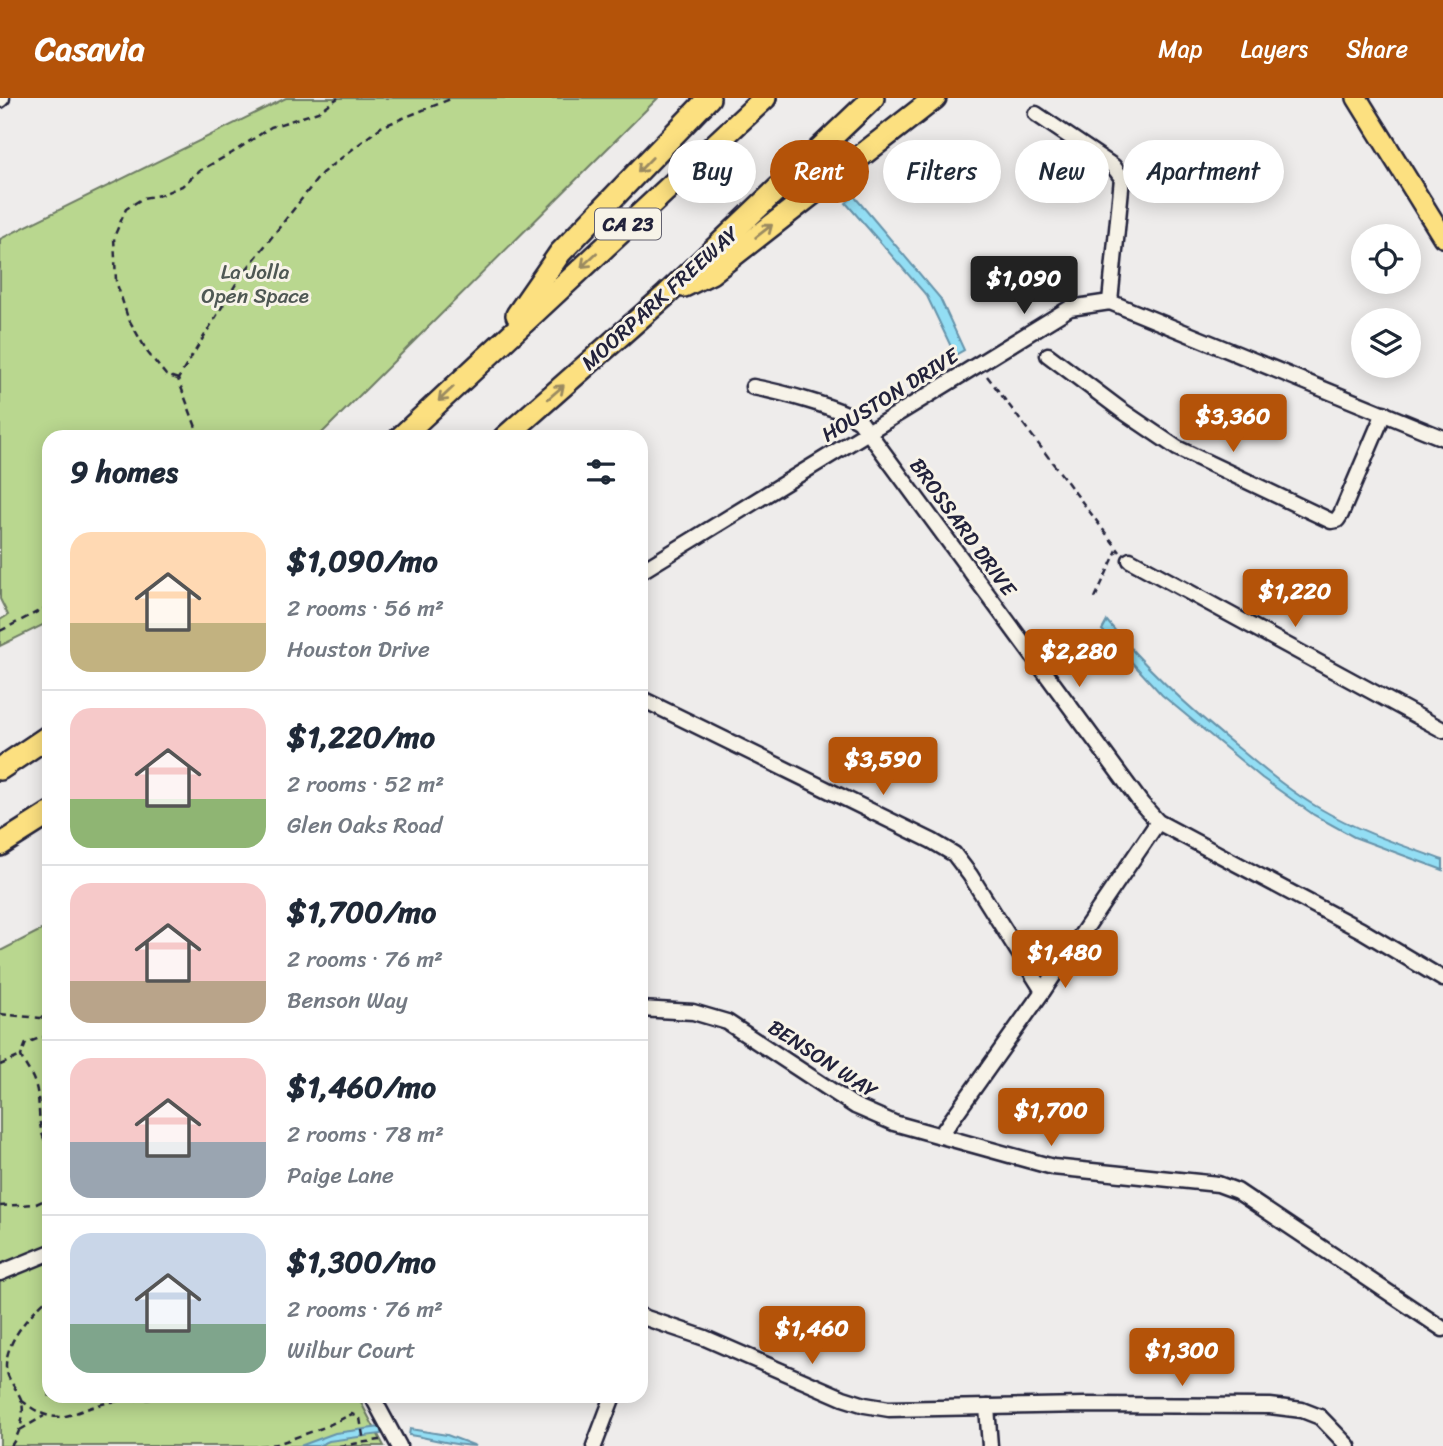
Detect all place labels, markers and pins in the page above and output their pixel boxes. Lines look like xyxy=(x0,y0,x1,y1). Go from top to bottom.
pin: $1,090 xyxy=(967,256,1081,316)
pin: $3,360 xyxy=(1176,394,1290,454)
pin: $1,220 xyxy=(1238,570,1352,629)
pin: $2,280 xyxy=(1022,630,1136,689)
pin: $3,590 xyxy=(826,738,940,797)
pin: $1,480 xyxy=(1008,930,1122,990)
pin: $1,700 xyxy=(994,1088,1108,1148)
pin: $1,460 xyxy=(755,1306,869,1366)
pin: $1,300 xyxy=(1125,1328,1239,1388)

